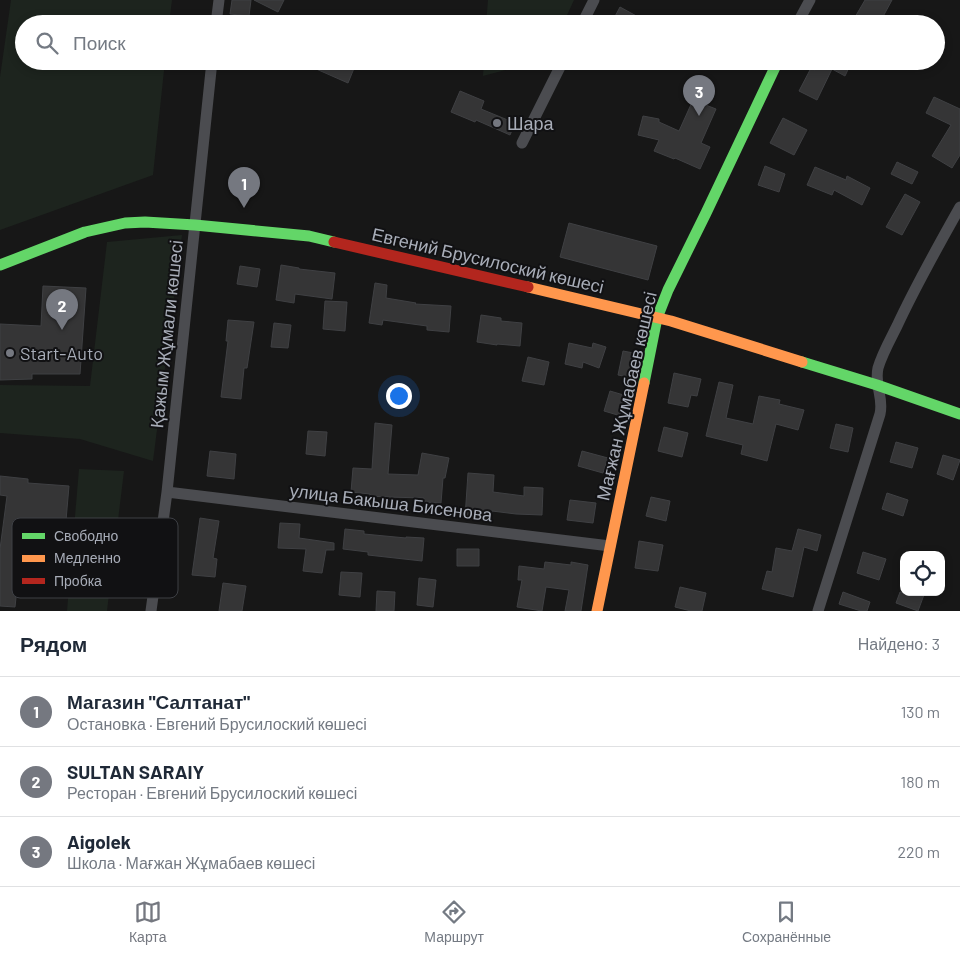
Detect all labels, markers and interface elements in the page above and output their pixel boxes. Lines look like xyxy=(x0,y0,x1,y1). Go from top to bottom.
search box xyxy=(15,15,945,70)
icon: search xyxy=(33,29,61,57)
text: Поиск xyxy=(73,31,126,54)
pin: 3 xyxy=(683,75,715,116)
place label: Шара xyxy=(507,112,555,134)
marker: Шара xyxy=(491,117,503,129)
pin: 1 xyxy=(228,167,260,208)
street label: Евгений Брусилоский көшесі xyxy=(370,223,606,297)
street label: Қажым Жұмали көшесі xyxy=(145,239,187,429)
pin: 2 xyxy=(46,289,78,330)
street label: Мағжан Жұмабаев көшесі xyxy=(591,289,661,503)
place label: Start-Auto xyxy=(20,342,103,364)
marker: Start-Auto xyxy=(4,347,16,359)
your location xyxy=(386,383,412,409)
street label: улица Бакыша Бисенова xyxy=(288,479,495,525)
legend xyxy=(12,518,178,598)
text: Свободно xyxy=(54,527,119,544)
text: Медленно xyxy=(54,549,121,566)
map controls xyxy=(900,551,945,596)
button: locate xyxy=(900,551,945,596)
text: Пробка xyxy=(54,572,102,589)
text: Рядом xyxy=(20,631,87,656)
text: Найдено: 3 xyxy=(858,634,940,653)
text: Магазин "Салтанат" xyxy=(67,690,250,713)
text: 1 xyxy=(33,702,39,721)
text: 130 m xyxy=(901,702,940,721)
text: Остановка · Евгений Брусилоский көшесі xyxy=(67,714,367,733)
text: SULTAN SARAIY xyxy=(67,760,204,783)
text: 2 xyxy=(32,772,40,791)
text: 180 m xyxy=(901,772,940,791)
text: Ресторан · Евгений Брусилоский көшесі xyxy=(67,783,357,802)
text: Aigolek xyxy=(67,830,131,853)
text: 3 xyxy=(32,842,40,861)
text: 220 m xyxy=(897,842,940,861)
text: Школа · Мағжан Жұмабаев көшесі xyxy=(67,853,315,872)
tab: Карта xyxy=(129,898,166,945)
tab: Маршрут xyxy=(424,898,484,945)
tab: Сохранённые xyxy=(742,898,831,945)

